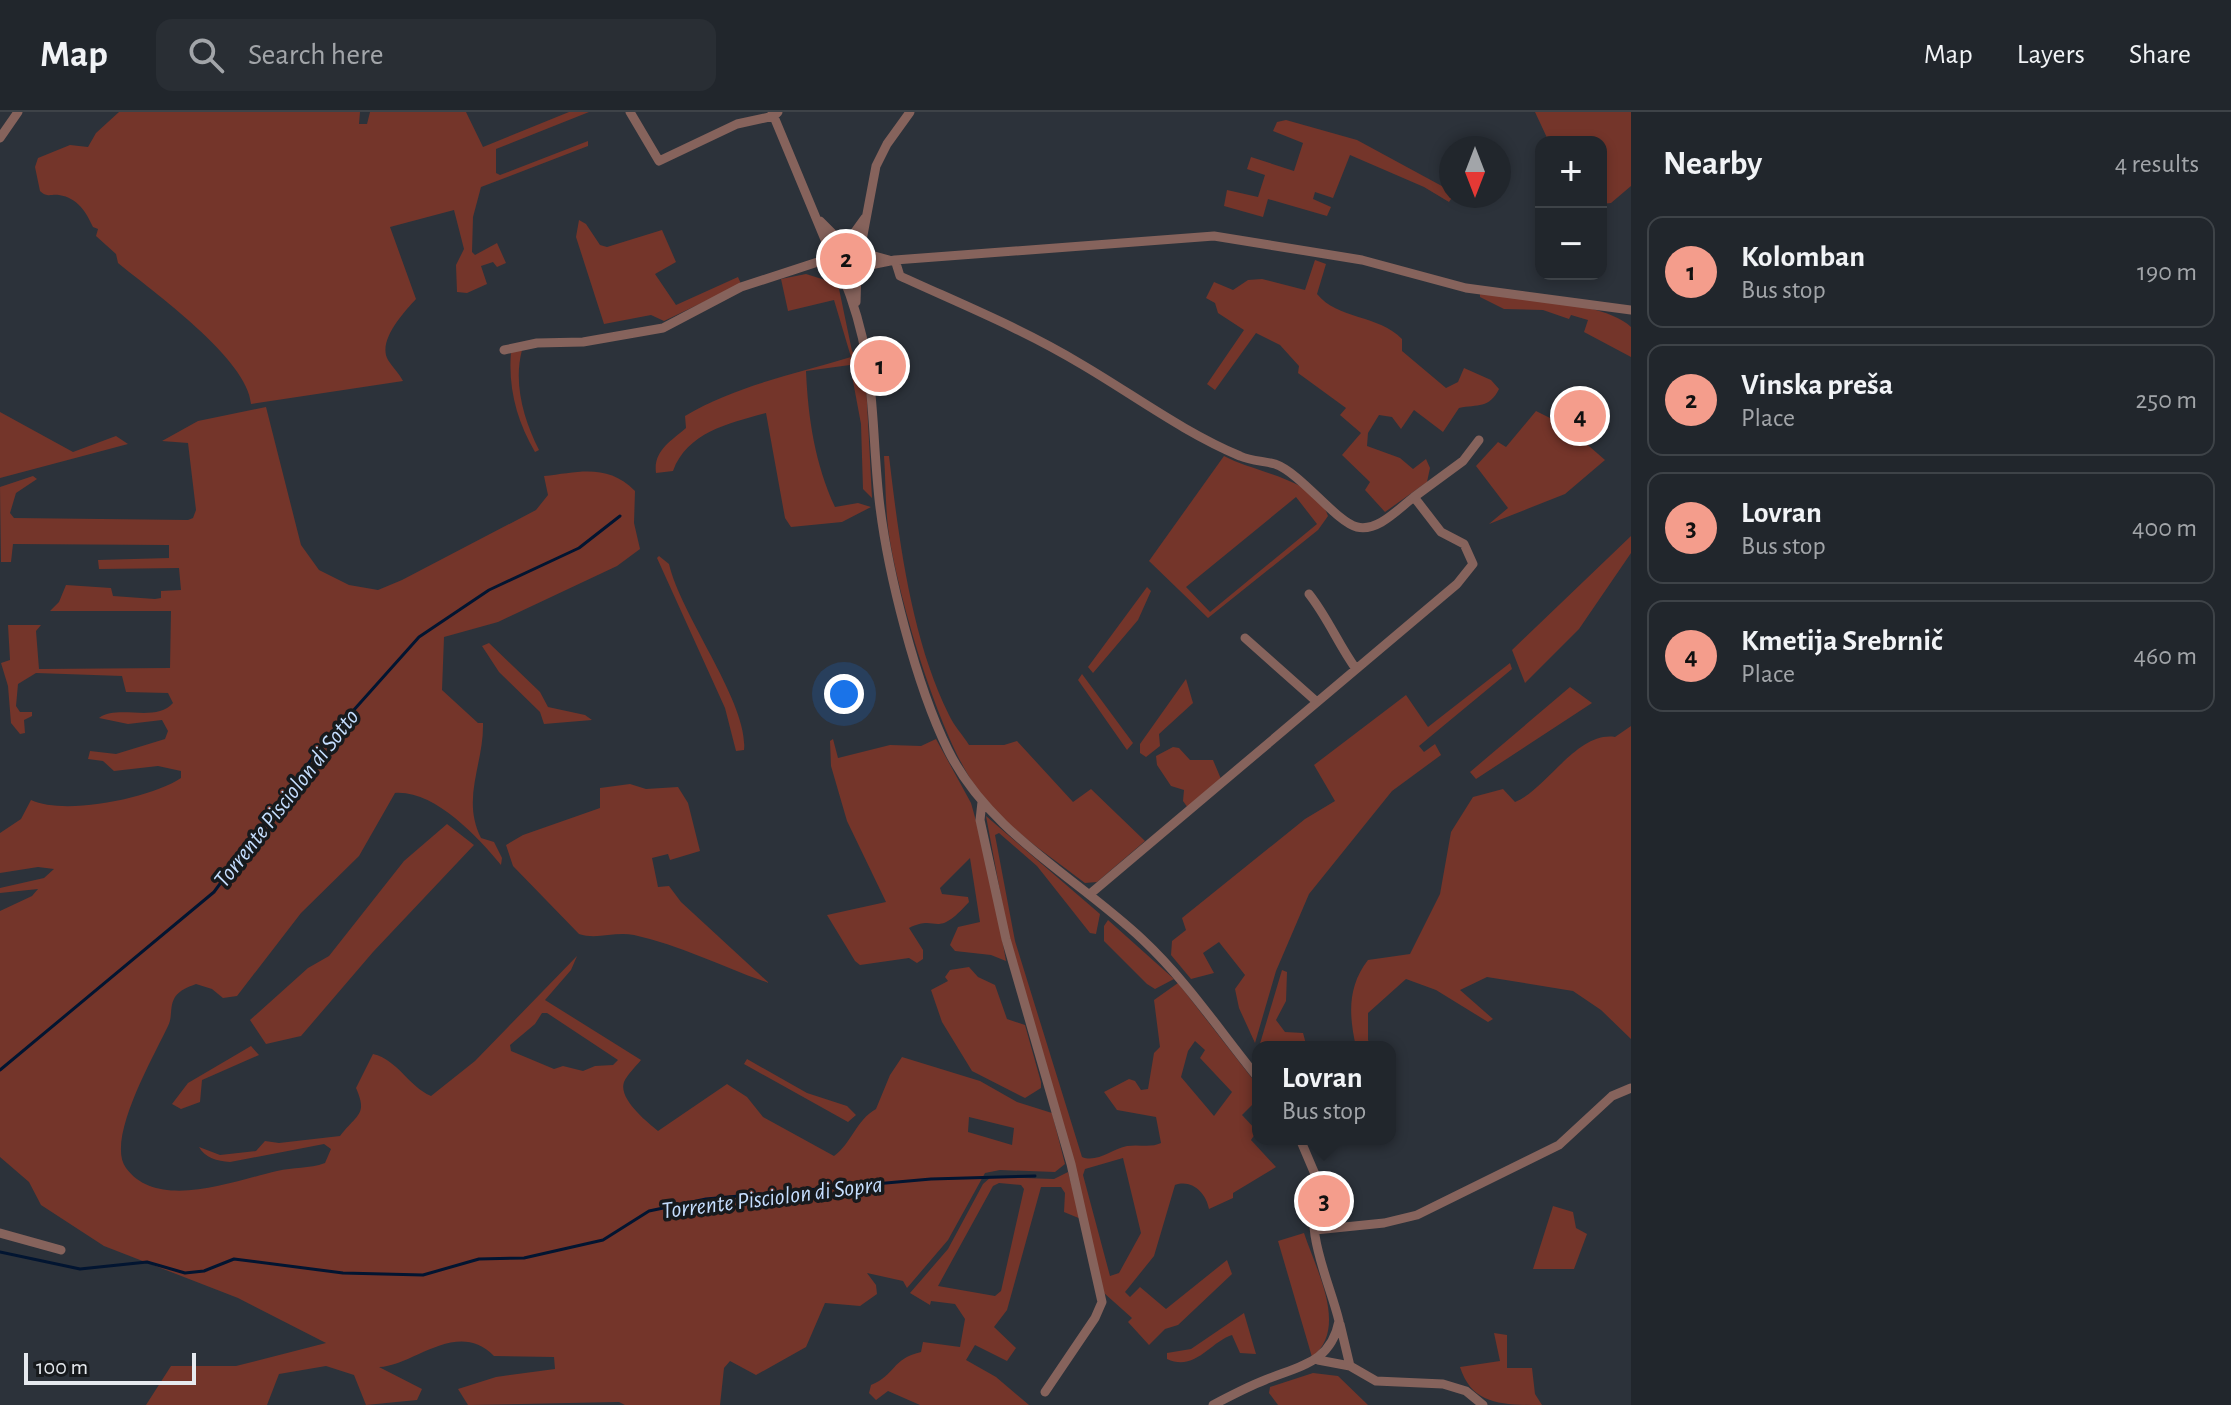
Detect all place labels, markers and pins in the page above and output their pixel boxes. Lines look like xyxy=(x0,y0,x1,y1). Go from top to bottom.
pin: 2 xyxy=(820,229,872,289)
pin: 1 xyxy=(854,336,906,396)
pin: 4 xyxy=(1554,386,1606,446)
pin: 3 xyxy=(1298,1171,1350,1231)

